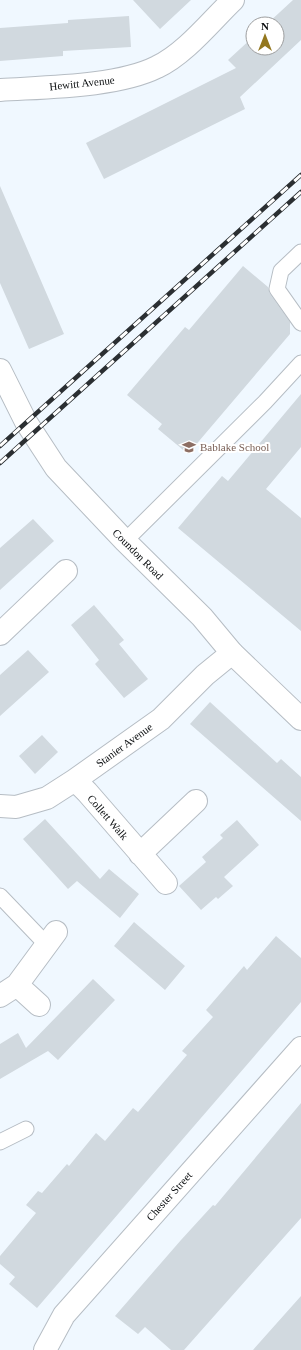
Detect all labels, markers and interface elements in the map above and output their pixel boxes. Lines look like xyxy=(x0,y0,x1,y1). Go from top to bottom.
north arrow xyxy=(245,16,285,56)
text: N xyxy=(261,20,269,32)
street label: Hewitt Avenue xyxy=(49,74,115,92)
school or university icon: Bablake School xyxy=(181,439,197,455)
place label: Bablake School xyxy=(200,441,269,453)
street label: Coundon Road xyxy=(110,526,166,582)
street label: Stanier Avenue xyxy=(93,720,155,769)
street label: Collett Walk xyxy=(85,792,131,842)
street label: Chester Street xyxy=(144,1169,194,1223)

